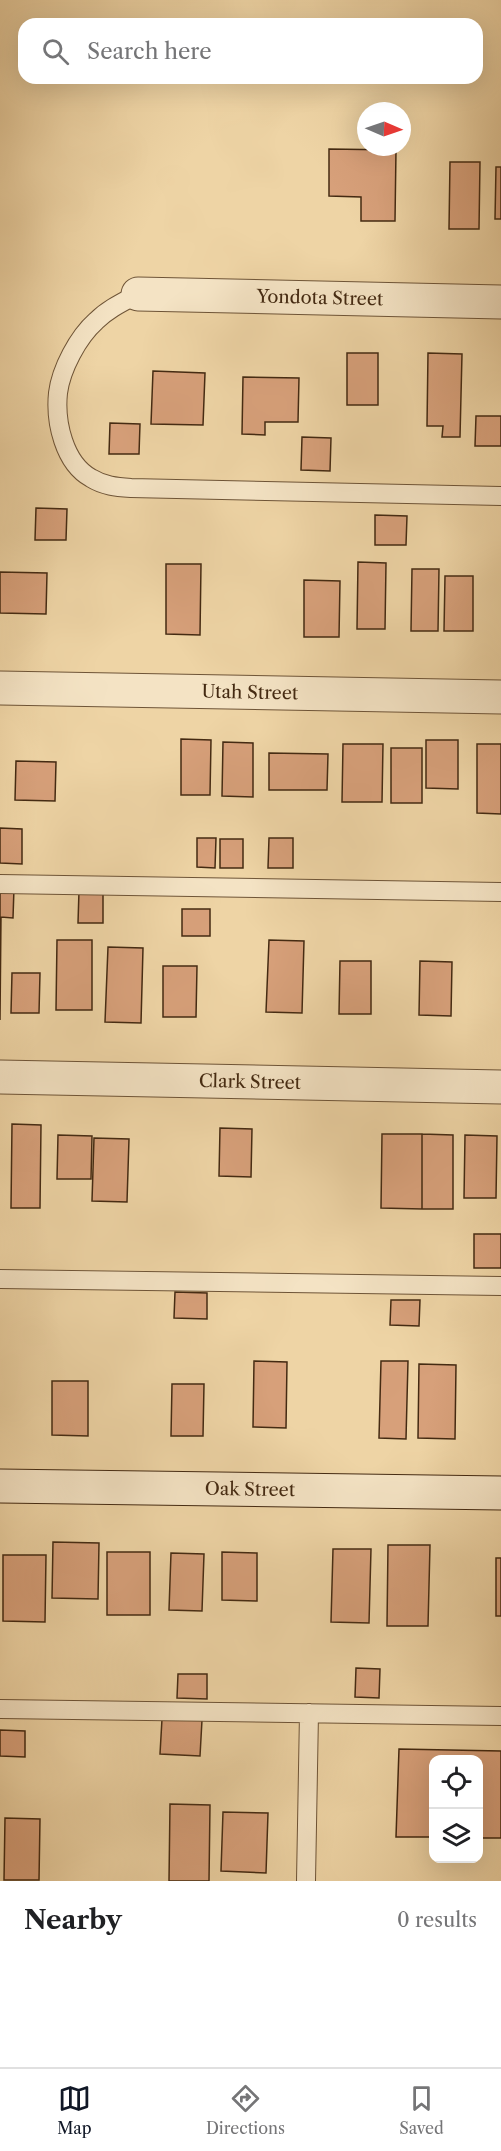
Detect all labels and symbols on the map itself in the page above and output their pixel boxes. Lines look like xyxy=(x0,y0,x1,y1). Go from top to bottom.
north arrow xyxy=(357,102,411,156)
street label: Yondota Street xyxy=(255,286,384,310)
street label: Utah Street xyxy=(202,681,299,704)
street label: Clark Street xyxy=(199,1070,302,1094)
street label: Oak Street xyxy=(205,1478,296,1501)

